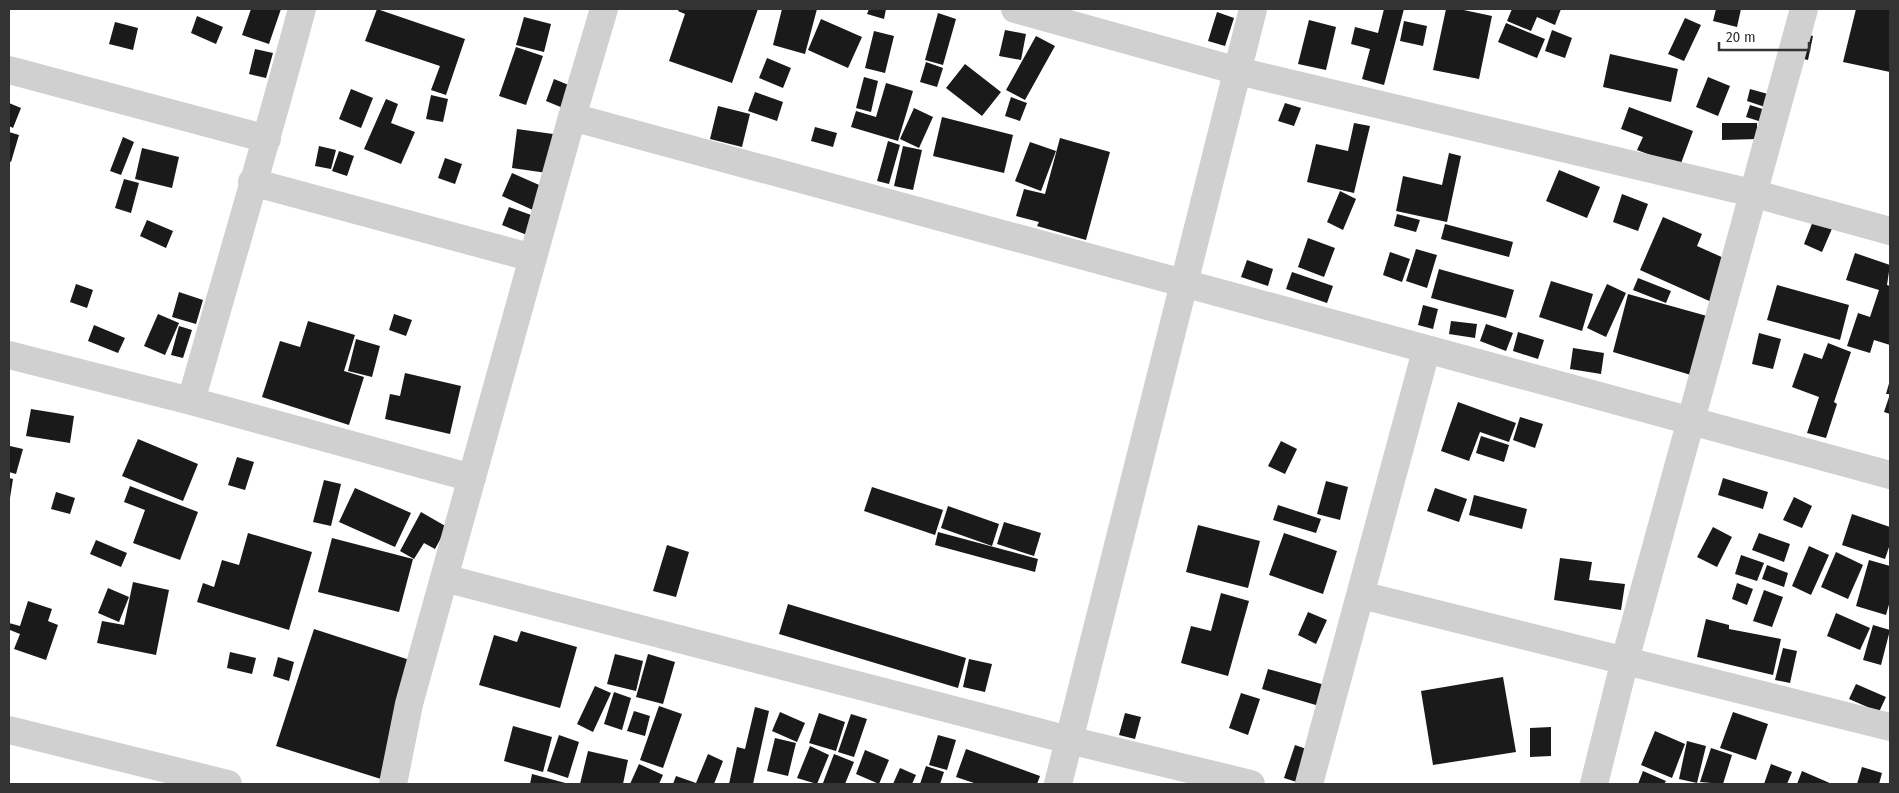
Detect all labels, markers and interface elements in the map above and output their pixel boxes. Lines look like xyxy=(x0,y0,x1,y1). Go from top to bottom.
scale bar xyxy=(1719,20,1809,52)
text: 20 m xyxy=(1726,28,1756,46)

